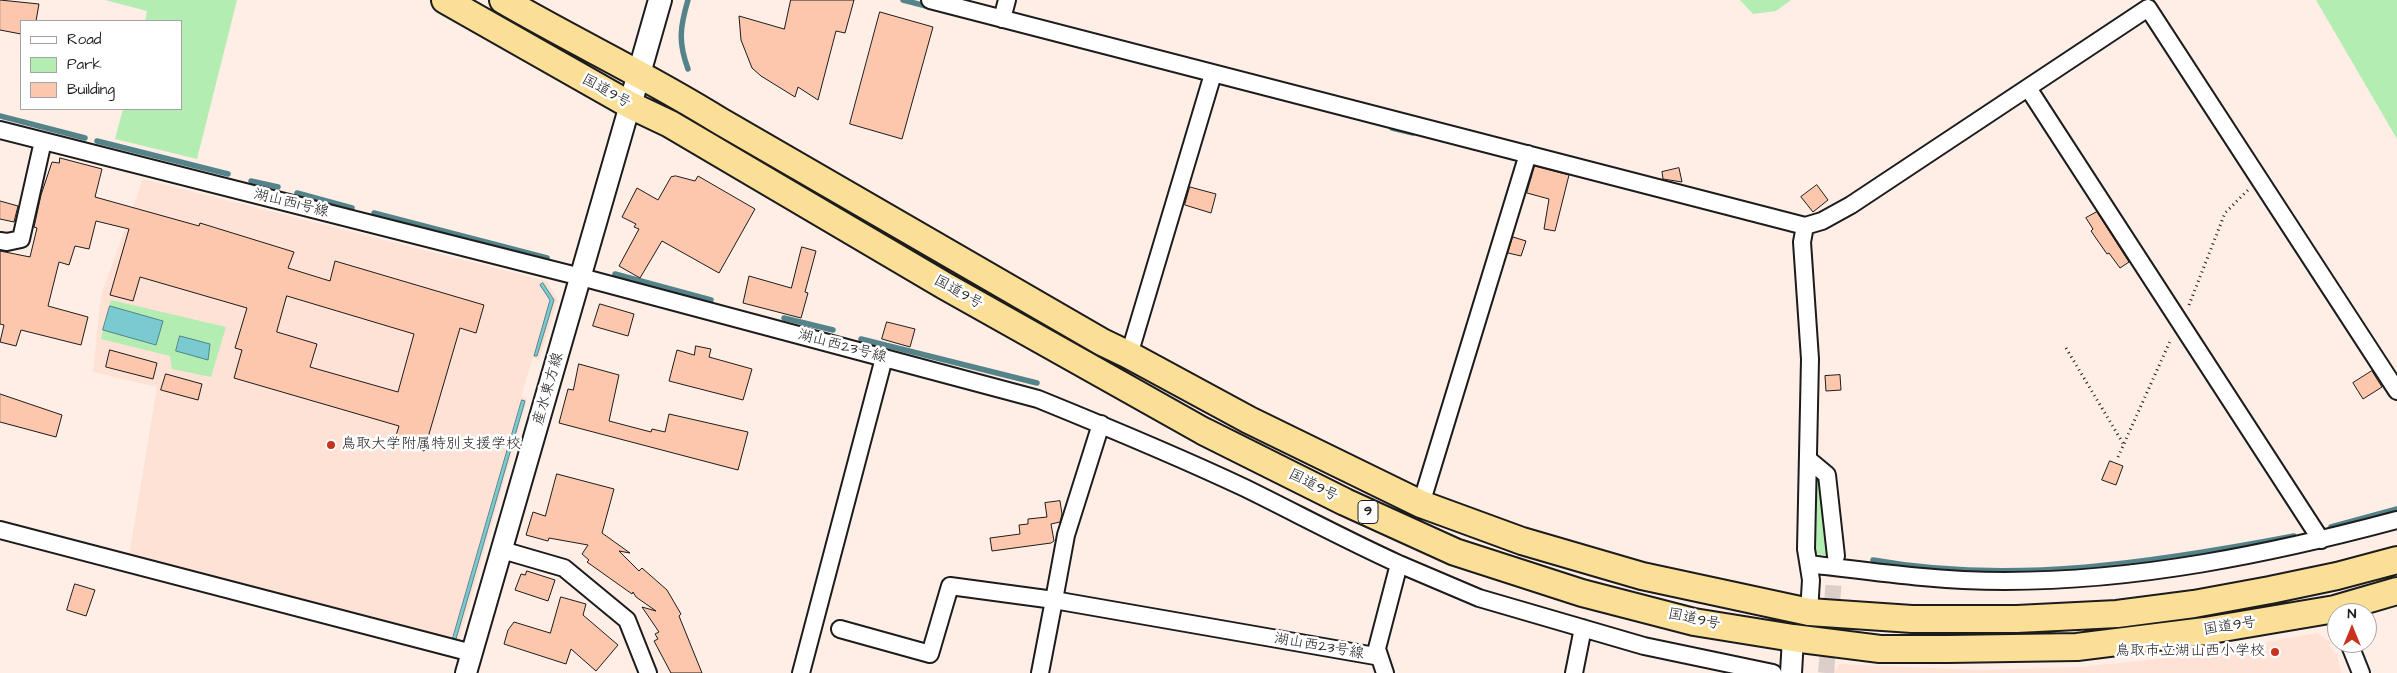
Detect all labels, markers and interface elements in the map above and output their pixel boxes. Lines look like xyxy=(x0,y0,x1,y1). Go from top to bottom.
legend xyxy=(20,20,182,110)
text: Road xyxy=(67,29,101,50)
text: Park xyxy=(67,54,102,75)
street label: 国道9号 xyxy=(578,71,634,113)
text: Building xyxy=(67,79,115,100)
street label: 湖山西1号線 xyxy=(252,186,330,222)
street label: 国道9号 xyxy=(930,272,986,314)
street label: 湖山西23号線 xyxy=(796,327,888,367)
street label: 産水東方線 xyxy=(530,350,568,428)
place label: 鳥取大学附属特別支援学校 xyxy=(341,436,521,454)
marker: 鳥取大学附属特別支援学校 xyxy=(325,439,337,451)
street label: 国道9号 xyxy=(1285,466,1341,506)
road number: 9 xyxy=(1358,501,1378,524)
north arrow xyxy=(2327,603,2377,653)
text: N xyxy=(2348,604,2356,624)
street label: 国道9号 xyxy=(1666,606,1722,634)
street label: 国道9号 xyxy=(2202,614,2258,640)
street label: 湖山西23号線 xyxy=(1273,630,1365,664)
place label: 鳥取市立湖山西小学校 xyxy=(2115,643,2265,661)
marker: 鳥取市立湖山西小学校 xyxy=(2269,646,2281,658)

